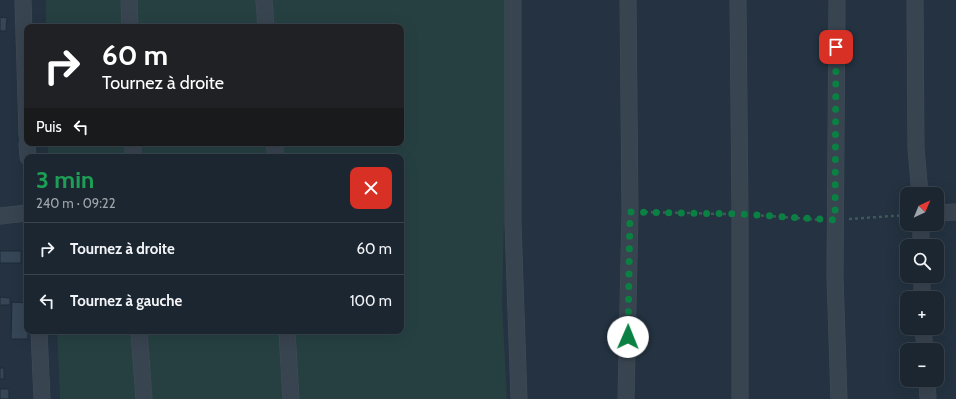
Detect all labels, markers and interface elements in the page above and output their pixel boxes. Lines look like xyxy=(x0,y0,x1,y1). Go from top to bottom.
pin xyxy=(819,30,853,64)
icon: arrive xyxy=(825,36,847,58)
text: 60 m xyxy=(102,38,168,72)
icon: right xyxy=(36,40,88,92)
text: Tournez à droite xyxy=(102,72,224,94)
icon: left xyxy=(70,116,92,138)
text: Puis xyxy=(36,118,62,136)
text: 3 min xyxy=(36,165,94,194)
button: close xyxy=(350,167,392,209)
north arrow xyxy=(900,187,944,231)
map controls xyxy=(900,187,944,387)
text: 240 m · 09:22 xyxy=(36,195,115,211)
icon: right xyxy=(36,238,58,260)
button: search xyxy=(900,239,944,283)
text: Tournez à droite xyxy=(70,240,175,258)
text: 60 m xyxy=(356,240,392,258)
icon: left xyxy=(36,290,58,312)
button: + xyxy=(900,291,944,335)
text: Tournez à gauche xyxy=(70,292,182,310)
text: 100 m xyxy=(350,292,392,310)
position arrow xyxy=(607,316,649,358)
button: − xyxy=(900,343,944,387)

